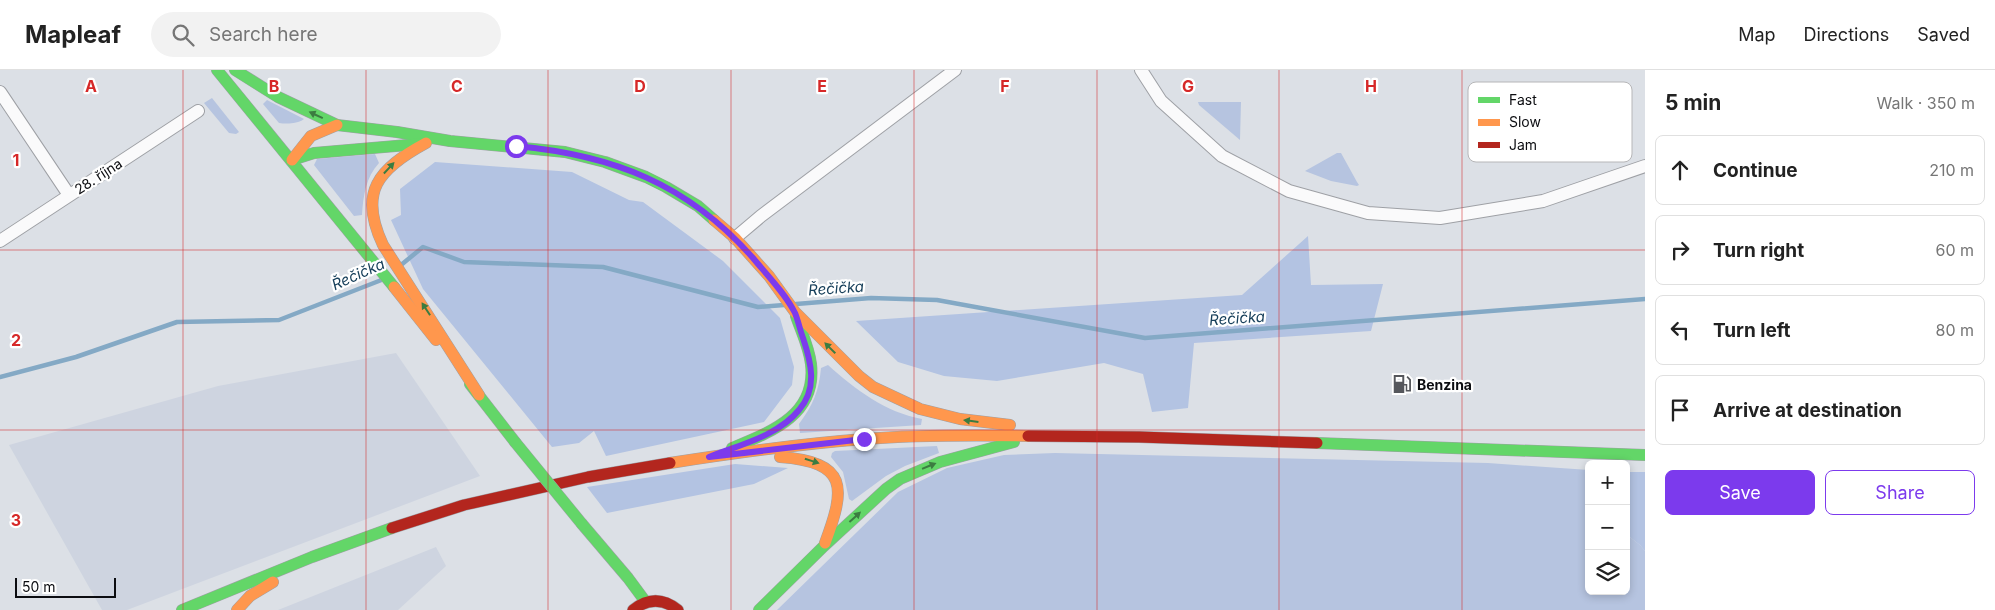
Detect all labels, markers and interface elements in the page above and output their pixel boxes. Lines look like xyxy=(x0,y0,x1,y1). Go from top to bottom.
search box xyxy=(151,12,501,57)
text: Mapleaf xyxy=(25,20,121,49)
icon: search xyxy=(169,21,197,49)
text: Search here xyxy=(209,23,318,46)
text: Map xyxy=(1738,24,1776,45)
text: Directions xyxy=(1804,24,1889,45)
text: Saved xyxy=(1917,24,1970,45)
text: A xyxy=(85,76,97,96)
text: B xyxy=(269,76,279,96)
text: C xyxy=(451,76,463,96)
text: D xyxy=(634,76,646,96)
text: E xyxy=(817,76,827,96)
text: F xyxy=(1000,76,1010,96)
text: G xyxy=(1182,76,1194,96)
text: H xyxy=(1365,76,1377,96)
legend xyxy=(1468,82,1632,162)
text: 5 min xyxy=(1665,90,1721,115)
text: Fast xyxy=(1509,91,1537,108)
text: Walk · 350 m xyxy=(1877,93,1975,113)
one-way arrow xyxy=(309,111,323,119)
text: Slow xyxy=(1509,113,1541,130)
route start xyxy=(505,135,528,158)
text: Jam xyxy=(1509,136,1537,153)
text: 1 xyxy=(13,150,19,170)
street label: 28. října xyxy=(71,154,125,198)
icon: ahead xyxy=(1666,156,1694,184)
text: Continue xyxy=(1713,159,1798,182)
text: 210 m xyxy=(1929,160,1974,180)
one-way arrow xyxy=(383,162,395,174)
icon: right xyxy=(1666,236,1694,264)
text: Turn right xyxy=(1713,239,1804,262)
text: 60 m xyxy=(1935,240,1974,260)
water label: Řečička xyxy=(329,254,387,294)
water label: Řečička xyxy=(807,277,865,299)
one-way arrow xyxy=(421,303,430,316)
water label: Řečička xyxy=(1208,307,1266,329)
icon: left xyxy=(1666,316,1694,344)
text: Turn left xyxy=(1713,319,1791,342)
text: 80 m xyxy=(1935,320,1974,340)
text: 2 xyxy=(11,330,21,350)
one-way arrow xyxy=(825,342,837,354)
fuel station icon: Benzina xyxy=(1391,373,1413,395)
place label: Benzina xyxy=(1417,376,1472,393)
icon: arrive xyxy=(1666,396,1694,424)
text: Arrive at destination xyxy=(1713,399,1902,422)
one-way arrow xyxy=(963,416,979,424)
route end xyxy=(853,428,876,451)
one-way arrow xyxy=(805,458,820,466)
map controls xyxy=(1585,460,1630,595)
button: + xyxy=(1585,460,1630,505)
one-way arrow xyxy=(922,462,937,470)
button: Save xyxy=(1665,470,1815,515)
button: Share xyxy=(1825,470,1975,515)
button: − xyxy=(1585,505,1630,550)
text: 3 xyxy=(11,510,21,530)
one-way arrow xyxy=(848,512,861,523)
button: layers xyxy=(1585,550,1630,595)
scale bar xyxy=(15,575,116,598)
text: 50 m xyxy=(22,578,56,595)

